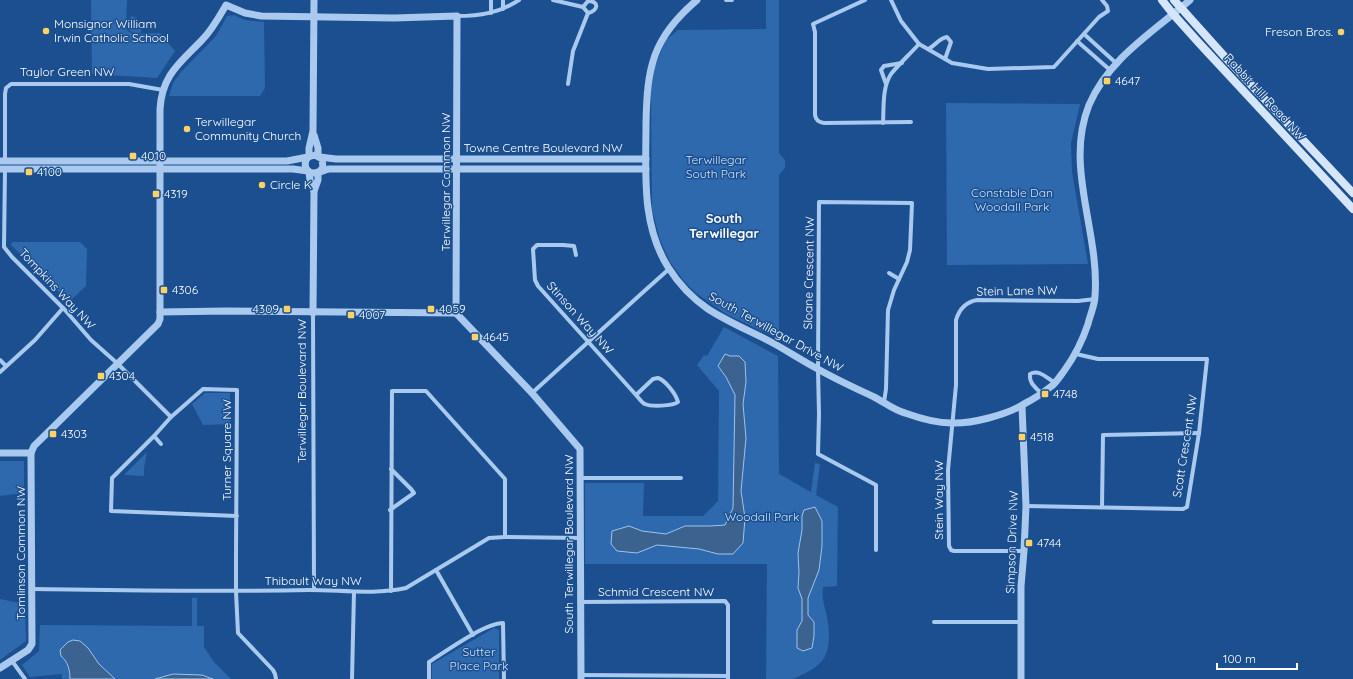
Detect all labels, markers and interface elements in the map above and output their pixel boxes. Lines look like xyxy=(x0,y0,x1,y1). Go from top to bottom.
place label: Monsignor William Irwin Catholic School xyxy=(54,16,169,45)
place label: Freson Bros. xyxy=(1265,24,1333,39)
marker: Monsignor William Irwin Catholic School xyxy=(41,26,51,36)
marker: Freson Bros. xyxy=(1336,27,1346,37)
street label: Rabbit Hill Road NW xyxy=(1221,50,1310,143)
street label: Taylor Green NW xyxy=(20,64,115,79)
place label: 4647 xyxy=(1115,73,1140,88)
marker: 4647 xyxy=(1102,76,1112,86)
street label: Terwillegar Common NW xyxy=(438,112,453,251)
place label: Terwillegar Community Church xyxy=(195,114,301,143)
marker: Terwillegar Community Church xyxy=(182,124,192,134)
street label: Towne Centre Boulevard NW xyxy=(463,140,623,155)
place label: 4010 xyxy=(141,148,166,163)
marker: 4010 xyxy=(128,151,138,161)
park label: Terwillegar South Park xyxy=(686,152,747,181)
place label: 4100 xyxy=(37,164,62,179)
marker: 4100 xyxy=(24,167,34,177)
place label: Circle K xyxy=(270,177,312,192)
marker: Circle K xyxy=(257,180,267,190)
park label: Constable Dan Woodall Park xyxy=(971,185,1053,214)
place label: 4319 xyxy=(164,186,188,201)
marker: 4319 xyxy=(151,189,161,199)
district label: South Terwillegar xyxy=(689,210,759,241)
street label: Sloane Crescent NW xyxy=(800,216,817,330)
street label: Tompkins Way NW xyxy=(16,245,99,333)
street label: Stinson Way NW xyxy=(544,278,617,357)
place label: 4306 xyxy=(172,282,199,297)
street label: Stein Lane NW xyxy=(976,282,1058,299)
marker: 4306 xyxy=(159,285,169,295)
street label: South Terwillegar Drive NW xyxy=(706,288,847,375)
place label: 4309 xyxy=(253,301,279,316)
place label: 4059 xyxy=(439,301,466,316)
marker: 4309 xyxy=(282,304,292,314)
marker: 4059 xyxy=(426,304,436,314)
place label: 4007 xyxy=(359,307,385,322)
marker: 4007 xyxy=(346,310,356,320)
street label: Terwillegar Boulevard NW xyxy=(294,319,309,463)
place label: 4645 xyxy=(483,329,509,344)
marker: 4645 xyxy=(470,332,480,342)
place label: 4304 xyxy=(109,368,135,383)
marker: 4304 xyxy=(96,371,106,381)
place label: 4748 xyxy=(1053,386,1077,401)
marker: 4748 xyxy=(1040,389,1050,399)
street label: Scott Crescent NW xyxy=(1169,393,1200,498)
street label: Turner Square NW xyxy=(219,399,234,501)
place label: 4303 xyxy=(61,426,87,441)
marker: 4303 xyxy=(48,429,58,439)
place label: 4518 xyxy=(1030,429,1054,444)
marker: 4518 xyxy=(1017,432,1027,442)
street label: South Terwillegar Boulevard NW xyxy=(561,454,576,634)
street label: Stein Way NW xyxy=(931,460,946,540)
street label: Tomlinson Common NW xyxy=(13,486,28,620)
street label: Simpson Drive NW xyxy=(1002,490,1021,594)
park label: Woodall Park xyxy=(725,509,799,524)
place label: 4744 xyxy=(1037,535,1061,550)
marker: 4744 xyxy=(1024,538,1034,548)
street label: Thibault Way NW xyxy=(264,573,362,588)
street label: Schmid Crescent NW xyxy=(598,584,714,599)
park label: Sutter Place Park xyxy=(450,644,508,673)
scale bar xyxy=(1217,645,1297,671)
text: 100 m xyxy=(1223,651,1256,666)

